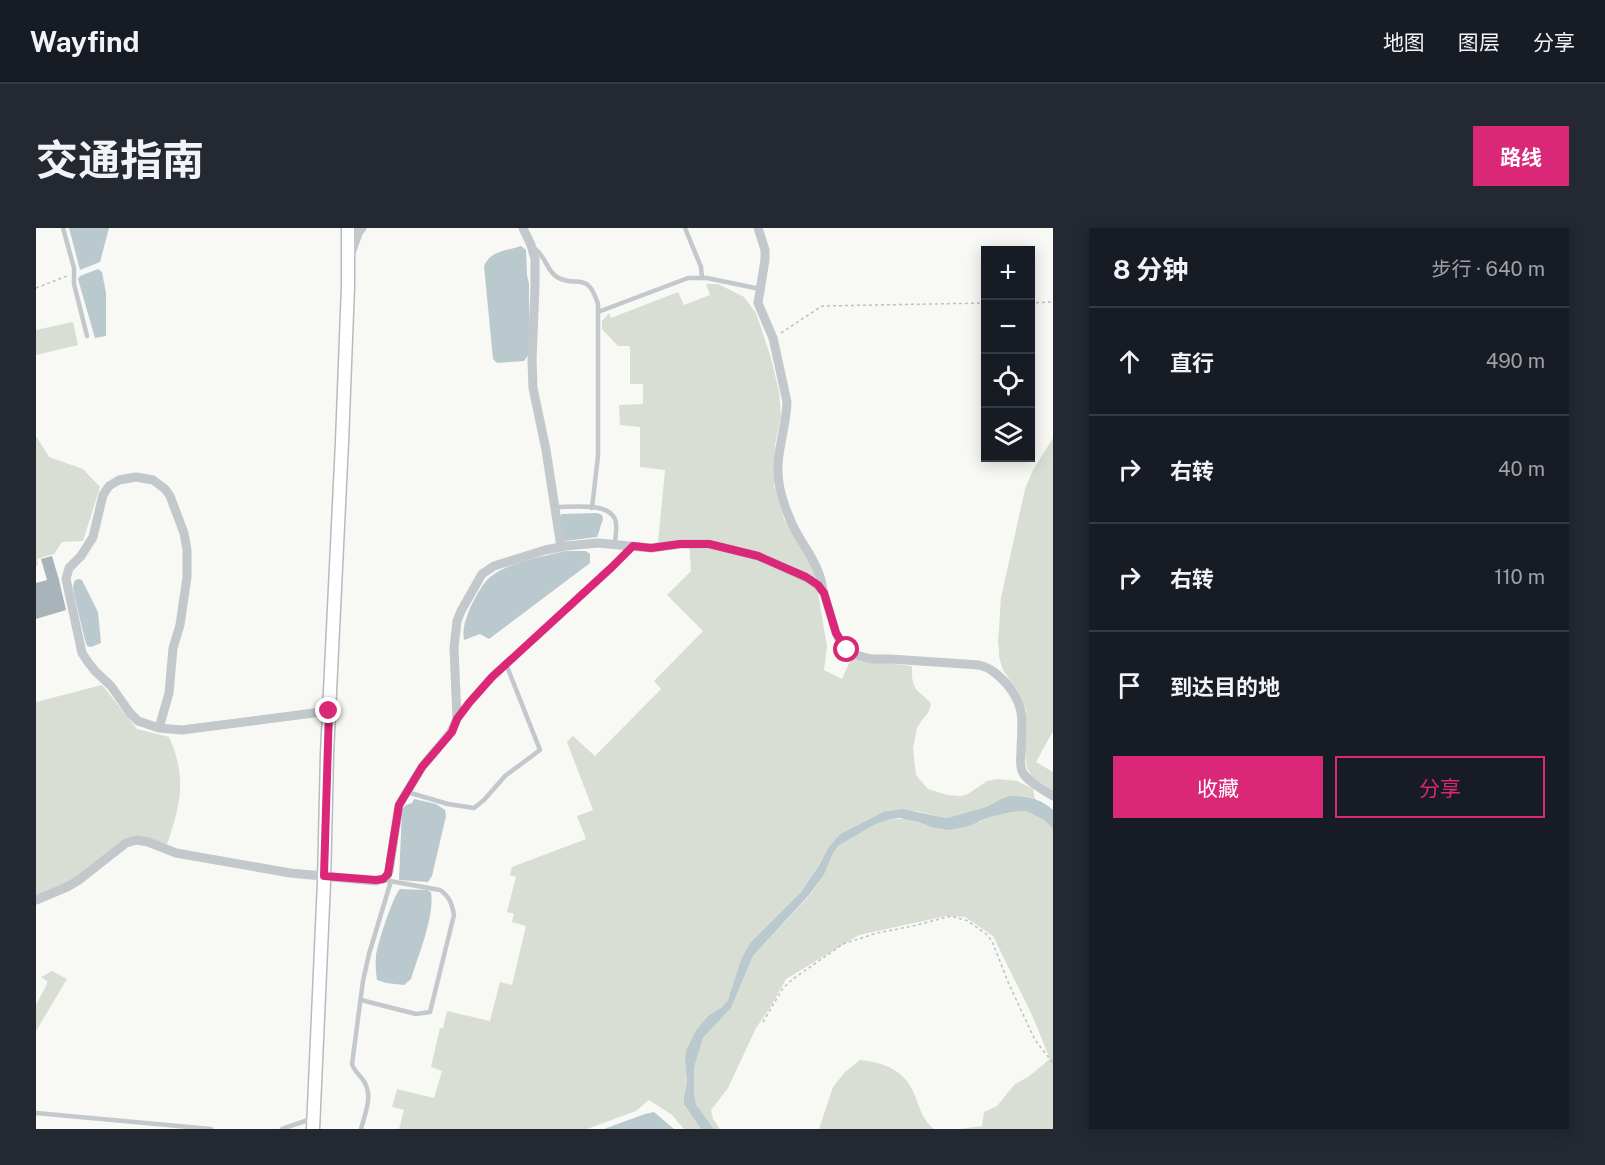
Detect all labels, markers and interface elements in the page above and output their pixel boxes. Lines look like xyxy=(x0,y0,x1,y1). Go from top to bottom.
text: Wayfind xyxy=(30,25,140,58)
text: 地图 xyxy=(1383,30,1425,55)
text: 图层 xyxy=(1458,30,1500,55)
text: 分享 xyxy=(1533,30,1575,55)
button: 路线 xyxy=(1473,126,1569,186)
text: 交通指南 xyxy=(36,135,204,184)
map controls xyxy=(981,246,1035,462)
button: + xyxy=(981,246,1035,300)
text: 8 分钟 xyxy=(1113,254,1188,285)
text: 步行 · 640 m xyxy=(1431,257,1545,281)
button: − xyxy=(981,300,1035,354)
icon: ahead xyxy=(1113,345,1146,378)
text: 490 m xyxy=(1486,349,1545,373)
text: 直行 xyxy=(1170,350,1214,376)
button: locate xyxy=(981,354,1035,408)
button: layers xyxy=(981,408,1035,462)
icon: right xyxy=(1113,453,1146,486)
text: 40 m xyxy=(1498,457,1545,481)
text: 右转 xyxy=(1170,458,1214,484)
icon: right xyxy=(1113,561,1146,594)
text: 110 m xyxy=(1494,565,1545,589)
text: 右转 xyxy=(1170,566,1214,592)
route start xyxy=(833,636,859,662)
icon: arrive xyxy=(1113,669,1146,702)
text: 到达目的地 xyxy=(1170,674,1280,700)
route end xyxy=(315,697,341,723)
button: 收藏 xyxy=(1113,756,1323,818)
button: 分享 xyxy=(1335,756,1545,818)

